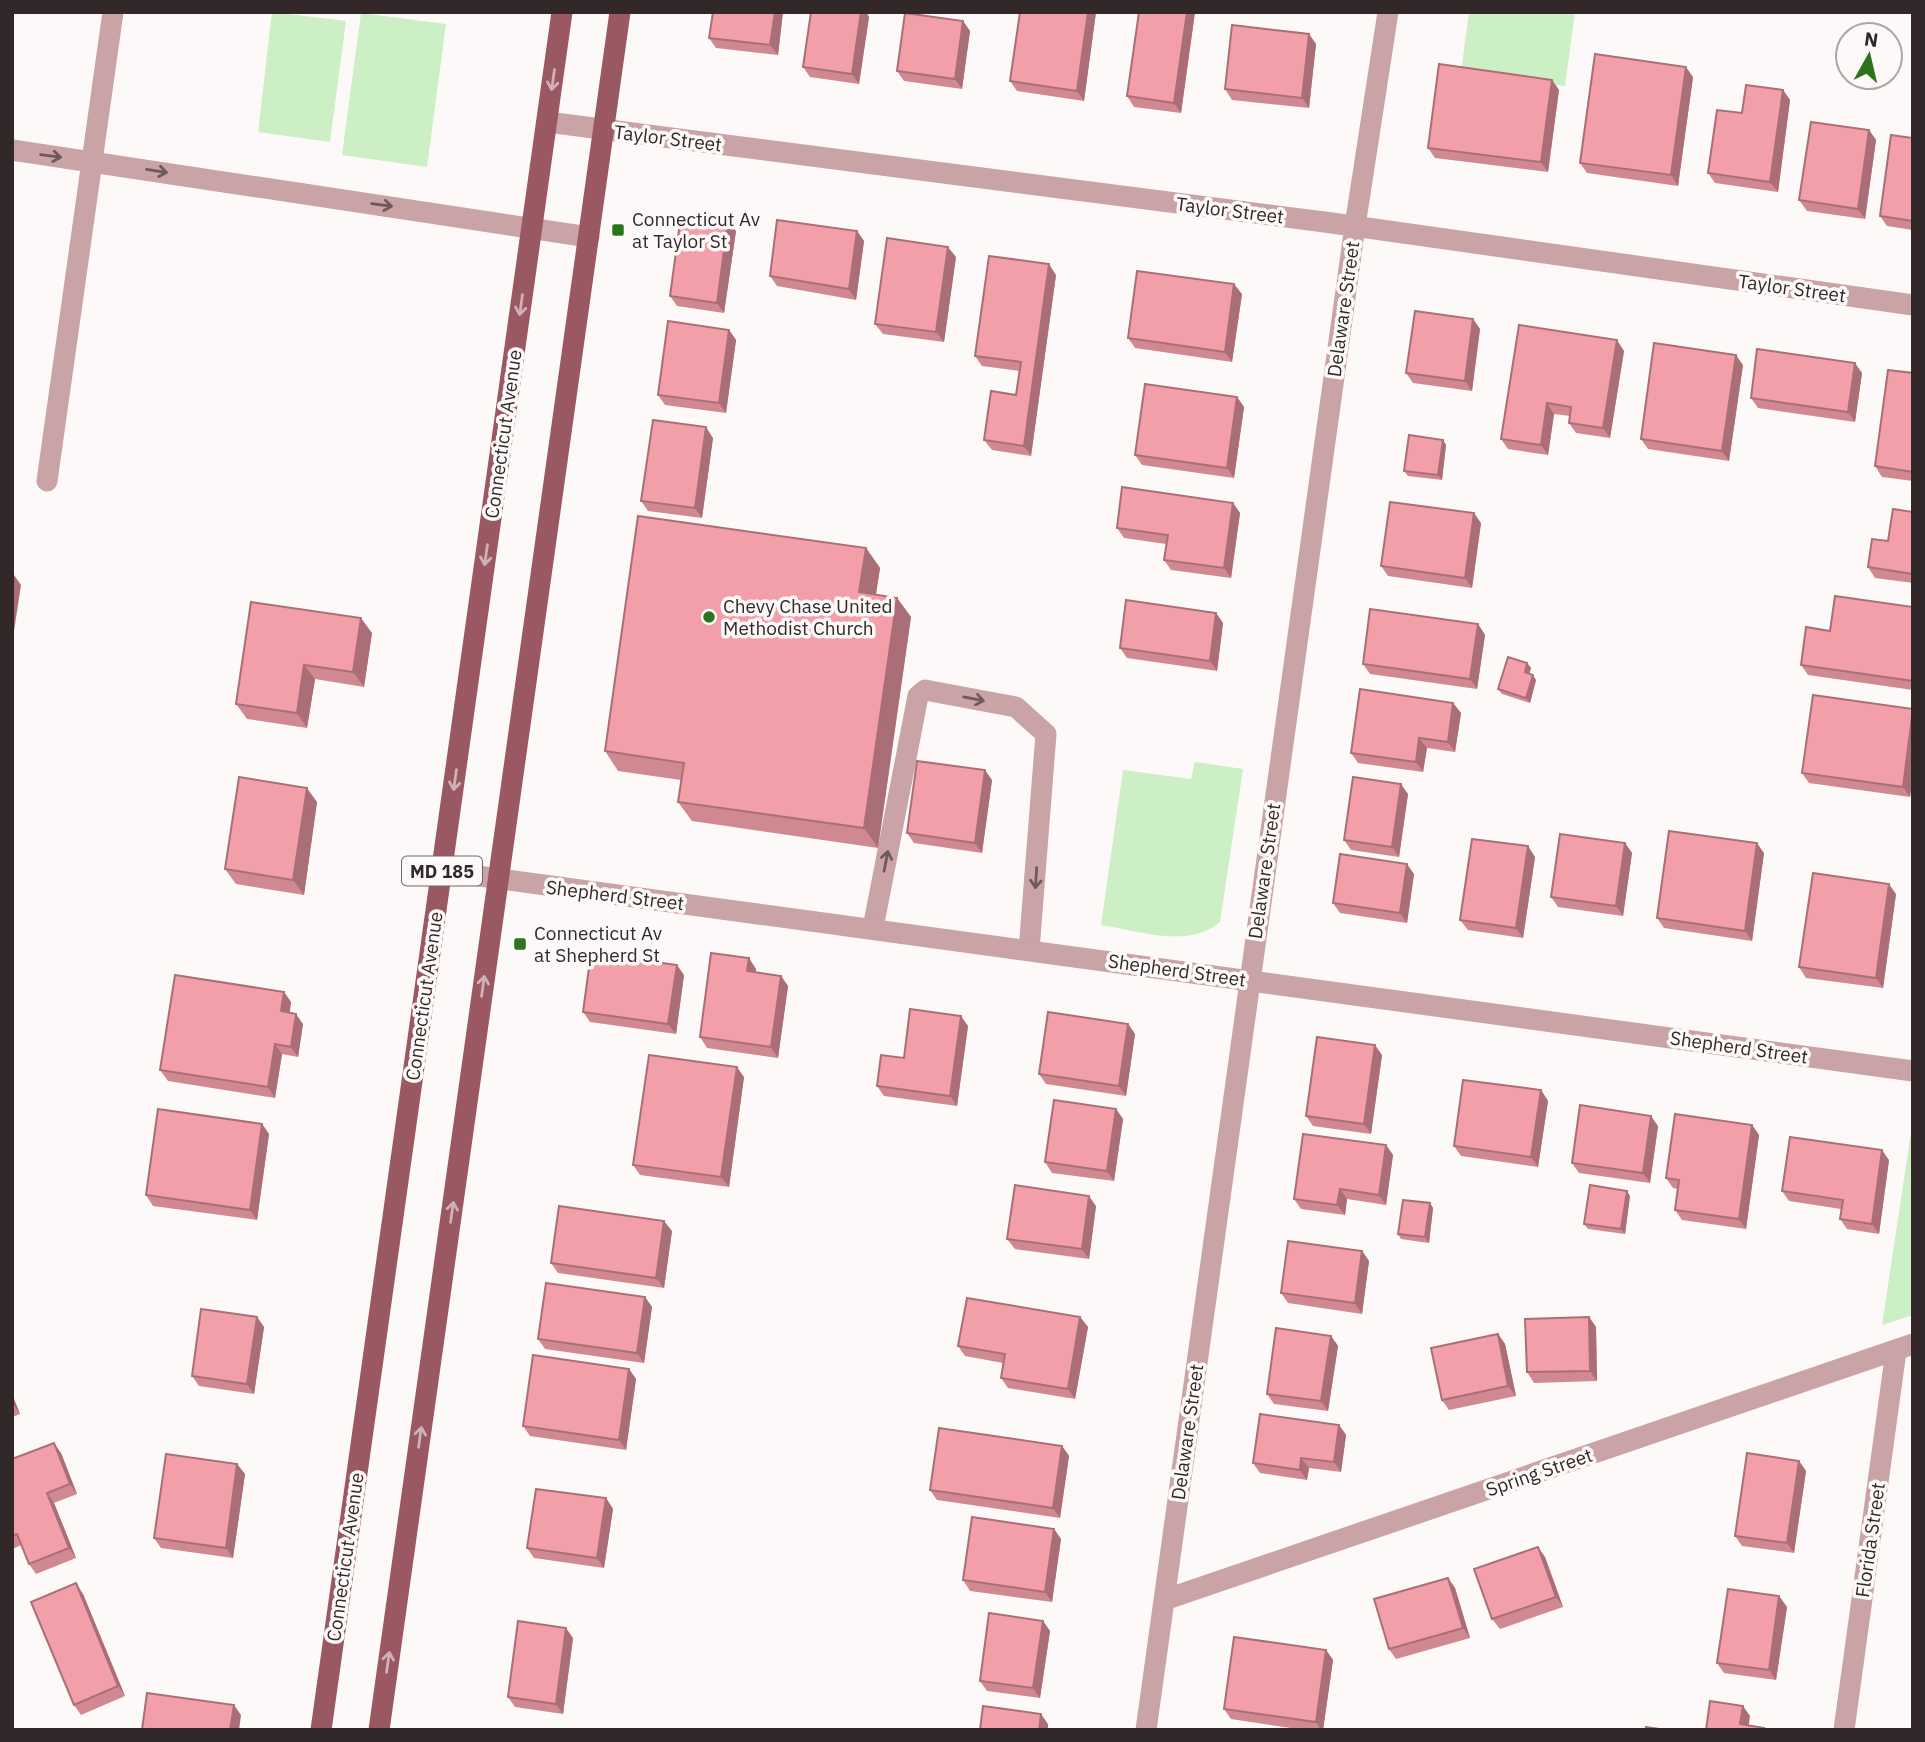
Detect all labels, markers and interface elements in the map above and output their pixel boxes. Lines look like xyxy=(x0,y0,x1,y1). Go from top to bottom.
north arrow xyxy=(1834,21,1904,91)
text: N xyxy=(1863,26,1880,52)
one-way arrow xyxy=(546,68,559,91)
street label: Taylor Street xyxy=(613,119,723,157)
one-way arrow xyxy=(39,149,62,162)
one-way arrow xyxy=(145,165,168,178)
street label: Taylor Street xyxy=(1175,191,1285,229)
one-way arrow xyxy=(370,199,393,212)
place label: Connecticut Av at Taylor St xyxy=(632,207,760,253)
marker: Connecticut Av at Taylor St xyxy=(610,222,626,238)
street label: Delaware Street xyxy=(1322,240,1364,378)
street label: Taylor Street xyxy=(1737,269,1847,307)
one-way arrow xyxy=(514,293,527,316)
street label: Connecticut Avenue xyxy=(479,348,527,520)
one-way arrow xyxy=(479,543,492,566)
place label: Chevy Chase United Methodist Church xyxy=(723,594,893,640)
marker: Chevy Chase United Methodist Church xyxy=(701,609,717,625)
one-way arrow xyxy=(962,693,985,707)
one-way arrow xyxy=(448,768,461,791)
street label: Delaware Street xyxy=(1243,802,1285,940)
one-way arrow xyxy=(880,850,893,873)
road number: MD 185 xyxy=(402,856,482,886)
one-way arrow xyxy=(1029,867,1042,889)
street label: Shepherd Street xyxy=(545,875,685,915)
street label: Connecticut Avenue xyxy=(400,910,448,1082)
place label: Connecticut Av at Shepherd St xyxy=(534,921,662,967)
marker: Connecticut Av at Shepherd St xyxy=(512,936,528,952)
street label: Shepherd Street xyxy=(1107,948,1247,992)
one-way arrow xyxy=(477,975,490,998)
street label: Shepherd Street xyxy=(1669,1025,1809,1069)
one-way arrow xyxy=(445,1201,458,1223)
street label: Delaware Street xyxy=(1166,1363,1208,1501)
one-way arrow xyxy=(414,1426,427,1449)
street label: Spring Street xyxy=(1483,1443,1595,1501)
street label: Connecticut Avenue xyxy=(321,1471,369,1643)
street label: Florida Street xyxy=(1850,1481,1890,1599)
one-way arrow xyxy=(382,1651,395,1674)

